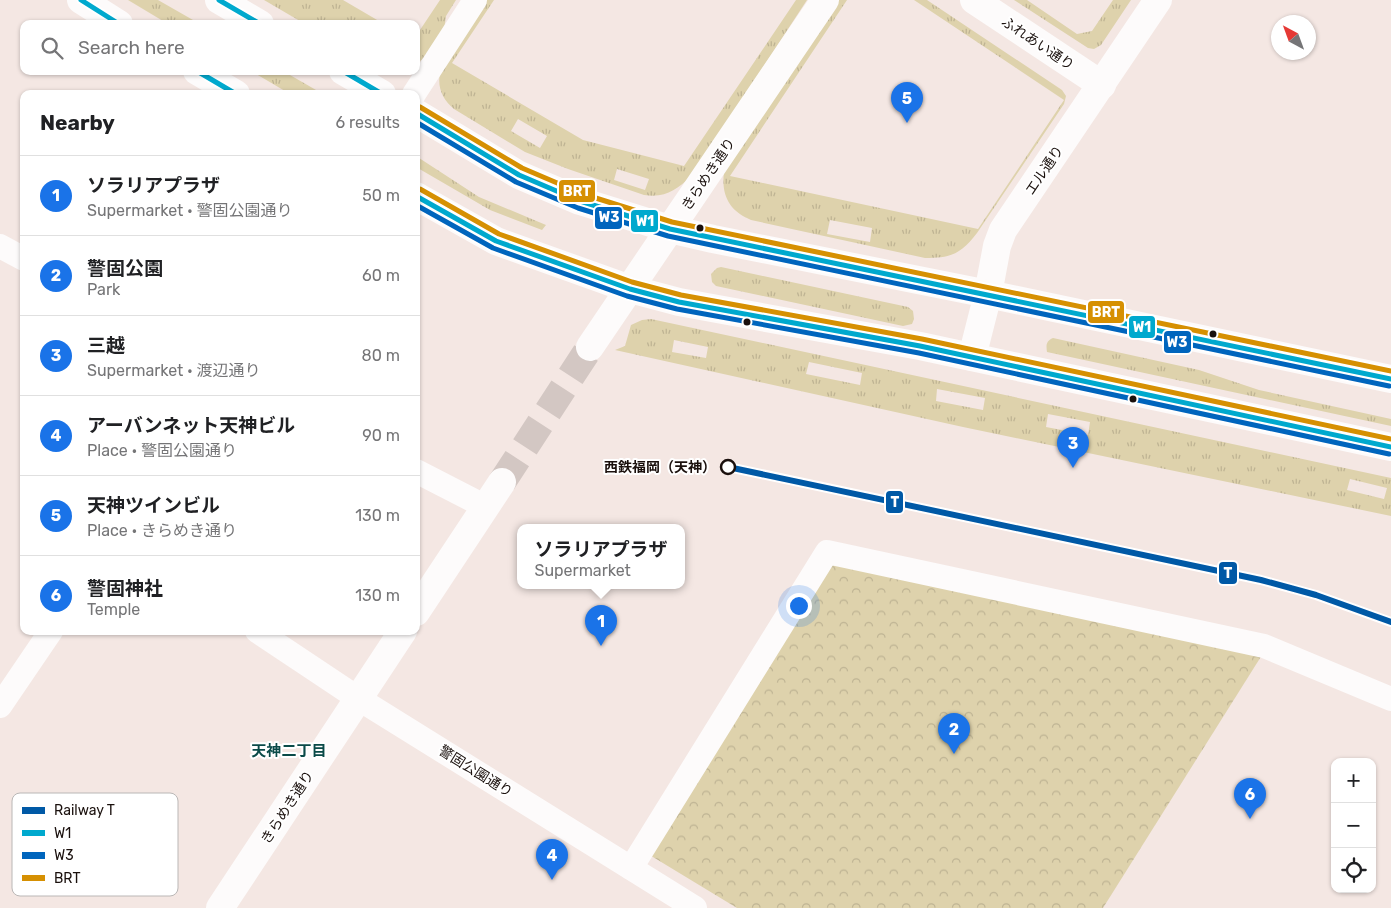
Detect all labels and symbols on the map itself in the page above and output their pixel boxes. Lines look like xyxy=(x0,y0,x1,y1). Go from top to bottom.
street label: ふれあい通り xyxy=(998,13,1077,74)
north arrow xyxy=(1271,15,1316,60)
pin: 5 xyxy=(891,82,923,123)
street label: きらめき通り xyxy=(678,135,739,214)
street label: エル通り xyxy=(1022,142,1067,198)
line badge: BRT xyxy=(558,179,596,203)
text: BRT xyxy=(563,183,591,200)
line badge: W3 xyxy=(594,206,623,230)
text: W3 xyxy=(599,209,619,226)
line badge: W1 xyxy=(630,209,659,233)
text: W1 xyxy=(636,213,654,230)
unlabelled marker xyxy=(695,223,705,233)
line badge: BRT xyxy=(1087,300,1125,324)
text: BRT xyxy=(1092,304,1120,321)
line badge: W1 xyxy=(1128,315,1156,339)
unlabelled marker xyxy=(742,317,752,327)
text: W1 xyxy=(1133,319,1151,336)
unlabelled marker xyxy=(1208,329,1218,339)
line badge: W3 xyxy=(1163,330,1192,354)
text: W3 xyxy=(1167,334,1187,351)
unlabelled marker xyxy=(1128,394,1138,404)
pin: 3 xyxy=(1057,427,1089,468)
place label: 西鉄福岡（天神） xyxy=(604,459,716,476)
marker: 西鉄福岡（天神） xyxy=(720,459,736,475)
line badge: T xyxy=(885,490,904,514)
text: T xyxy=(891,494,900,511)
line badge: T xyxy=(1218,561,1238,585)
text: T xyxy=(1224,565,1233,582)
your location xyxy=(786,593,812,619)
pin: 1 xyxy=(585,605,617,646)
pin: 2 xyxy=(938,713,970,754)
district label: 天神二丁目 xyxy=(251,742,327,760)
street label: 警固公園通り xyxy=(436,742,516,801)
street label: きらめき通り xyxy=(257,767,317,847)
pin: 6 xyxy=(1234,778,1266,819)
legend xyxy=(12,793,178,896)
text: Railway T xyxy=(54,802,115,819)
text: W1 xyxy=(54,825,71,842)
pin: 4 xyxy=(536,839,568,880)
text: W3 xyxy=(54,847,74,864)
text: BRT xyxy=(54,870,81,887)

